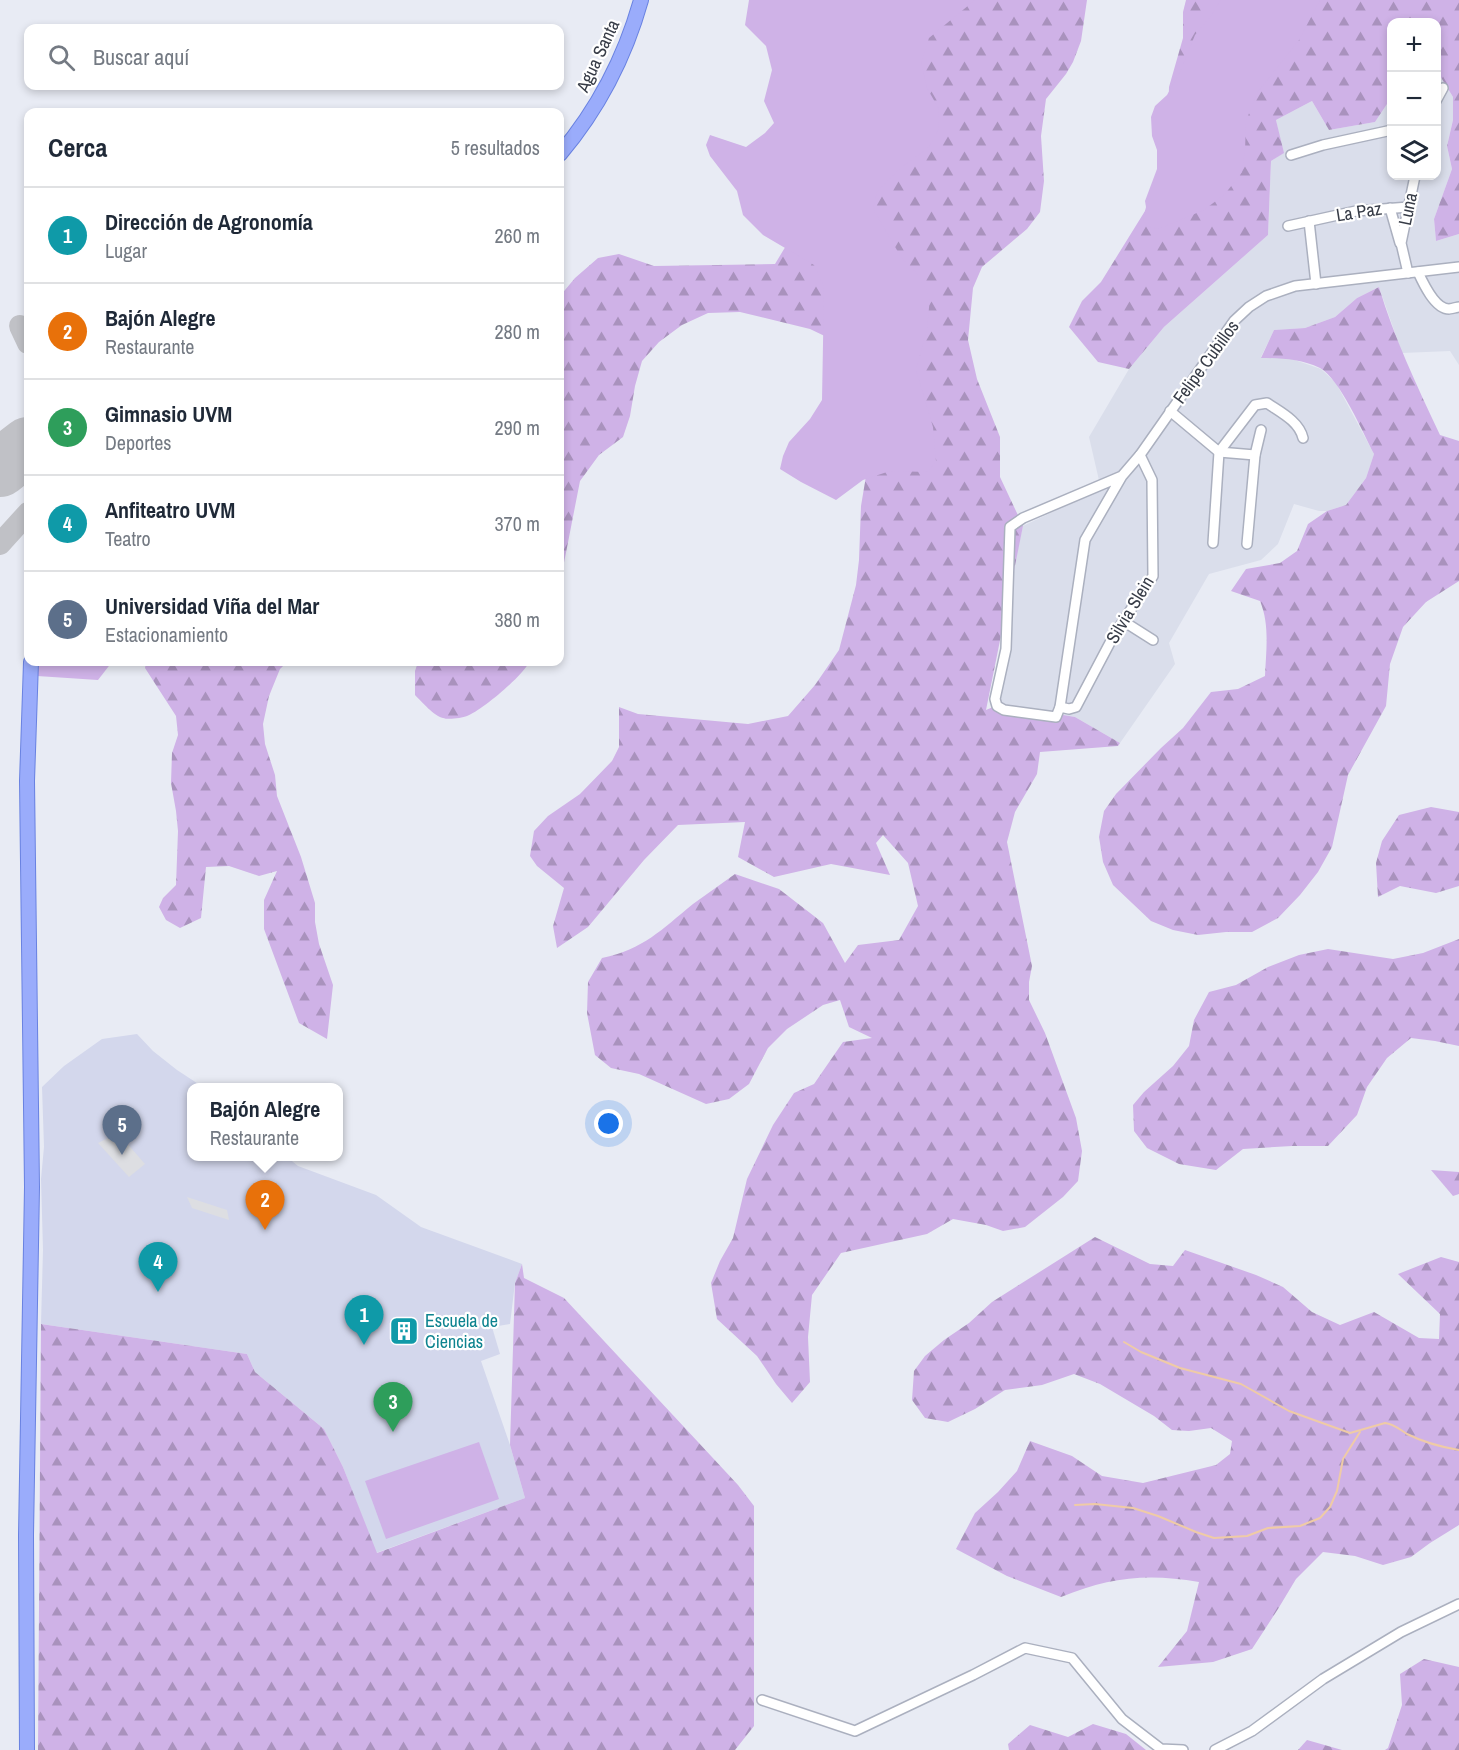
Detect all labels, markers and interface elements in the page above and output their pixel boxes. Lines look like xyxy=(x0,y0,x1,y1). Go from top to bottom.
street label: Agua Santa xyxy=(569,16,625,97)
map controls xyxy=(1387,18,1441,180)
button: + xyxy=(1387,18,1441,72)
search box xyxy=(24,24,564,90)
icon: search xyxy=(45,41,78,74)
text: Buscar aquí xyxy=(93,42,189,72)
button: − xyxy=(1387,72,1441,126)
button: layers xyxy=(1387,126,1441,180)
text: Cerca xyxy=(48,130,107,165)
text: 5 resultados xyxy=(451,134,540,161)
street label: Luna xyxy=(1392,190,1423,228)
street label: La Paz xyxy=(1334,196,1384,227)
text: Dirección de Agronomía xyxy=(105,207,313,237)
text: 1 xyxy=(63,222,72,249)
text: 260 m xyxy=(494,222,540,249)
text: Lugar xyxy=(105,237,147,264)
text: Bajón Alegre xyxy=(105,303,216,333)
street label: Felipe Cubillos xyxy=(1167,315,1244,409)
text: 2 xyxy=(63,318,72,345)
text: 280 m xyxy=(494,318,540,345)
text: Restaurante xyxy=(105,333,194,360)
text: Gimnasio UVM xyxy=(105,399,232,429)
text: 3 xyxy=(63,414,72,441)
text: 290 m xyxy=(494,414,540,441)
text: Deportes xyxy=(105,429,172,456)
text: Anfiteatro UVM xyxy=(105,495,235,525)
text: 4 xyxy=(63,510,72,537)
text: 370 m xyxy=(494,510,540,537)
text: Teatro xyxy=(105,525,151,552)
street label: Silvia Slein xyxy=(1100,571,1160,648)
text: Universidad Viña del Mar xyxy=(105,591,319,621)
text: 5 xyxy=(63,606,72,633)
text: 380 m xyxy=(494,606,540,633)
text: Estacionamiento xyxy=(105,621,228,648)
popup xyxy=(187,1083,343,1161)
text: Bajón Alegre xyxy=(210,1094,320,1124)
pin: 5 xyxy=(102,1106,142,1155)
your location xyxy=(594,1109,623,1138)
text: Restaurante xyxy=(210,1124,299,1151)
pin: 2 xyxy=(246,1180,284,1230)
pin: 4 xyxy=(138,1242,178,1292)
pin: 1 xyxy=(344,1296,384,1345)
place label: Escuela de Ciencias xyxy=(425,1308,498,1354)
building icon: Escuela de Ciencias xyxy=(388,1315,420,1347)
pin: 3 xyxy=(374,1382,412,1432)

